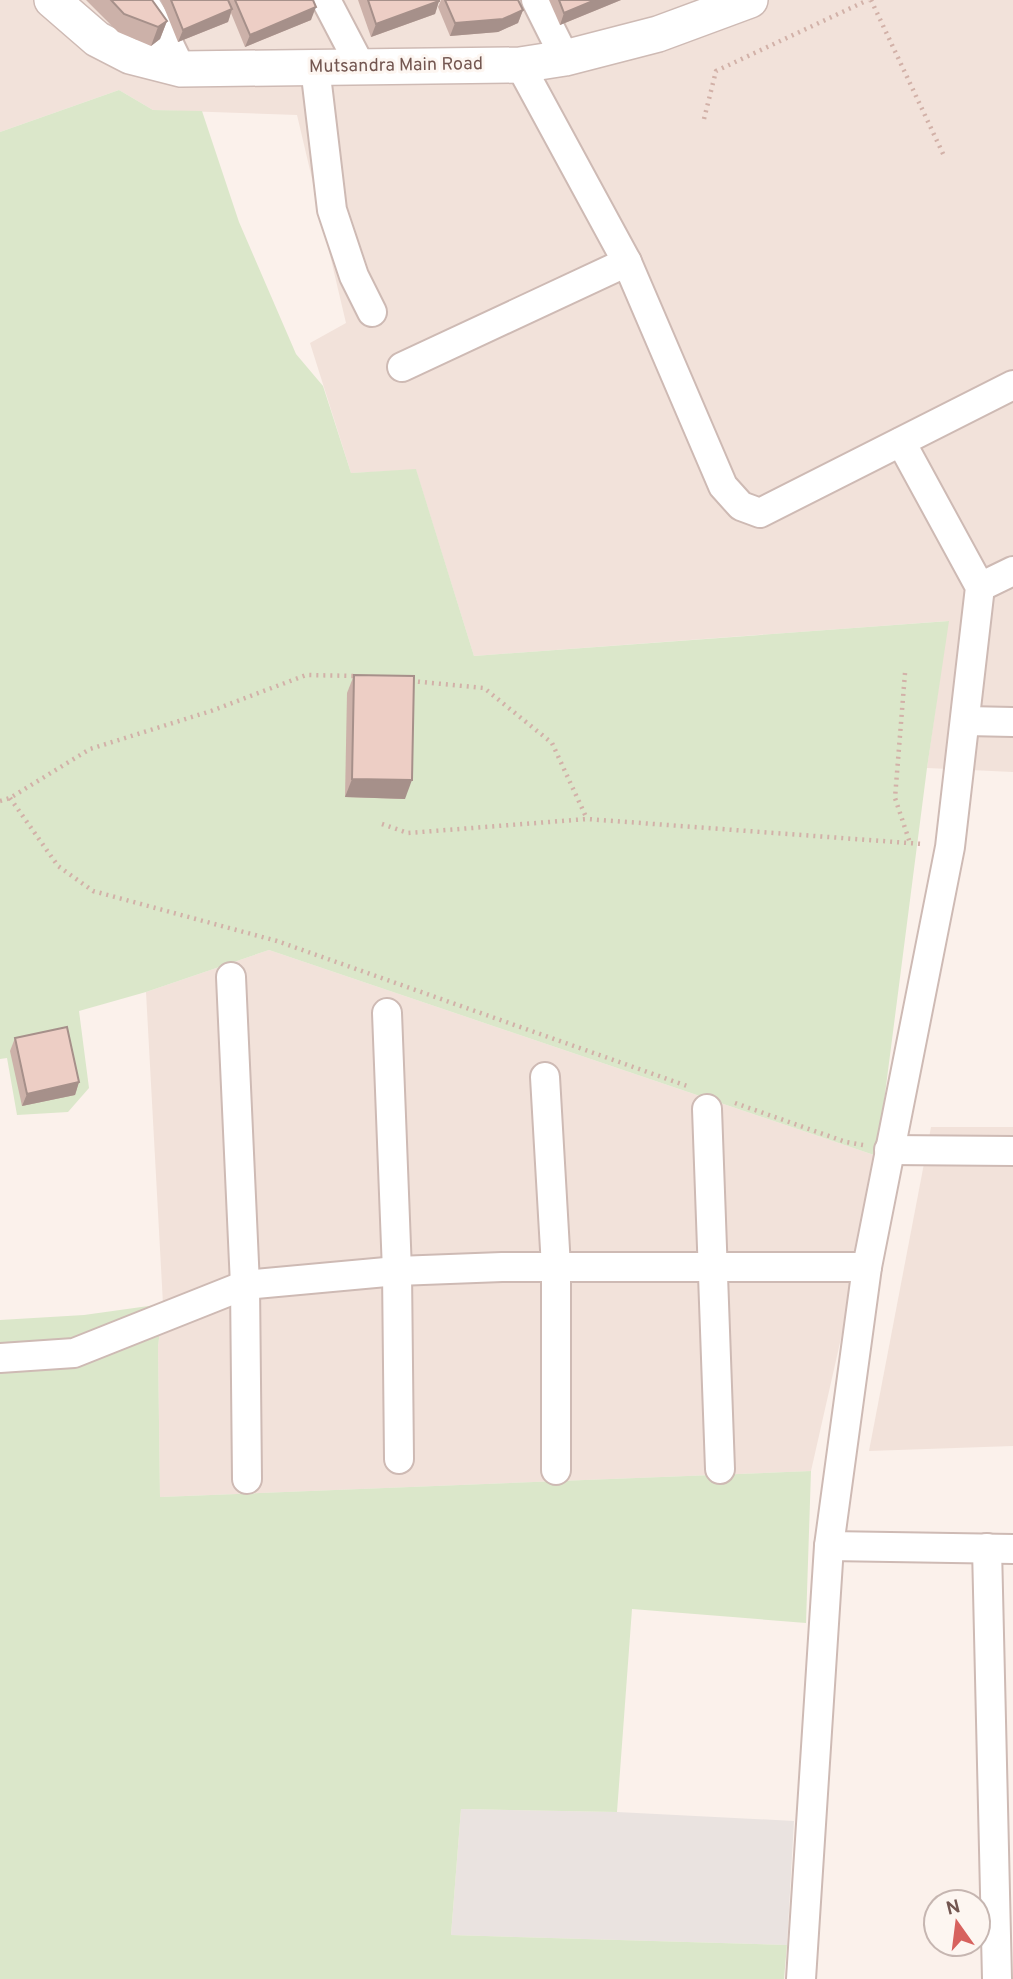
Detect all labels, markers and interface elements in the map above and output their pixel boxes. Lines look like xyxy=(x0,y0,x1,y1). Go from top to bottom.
street label: Mutsandra Main Road xyxy=(309,53,483,79)
north arrow xyxy=(922,1888,992,1958)
text: N xyxy=(944,1895,963,1922)

